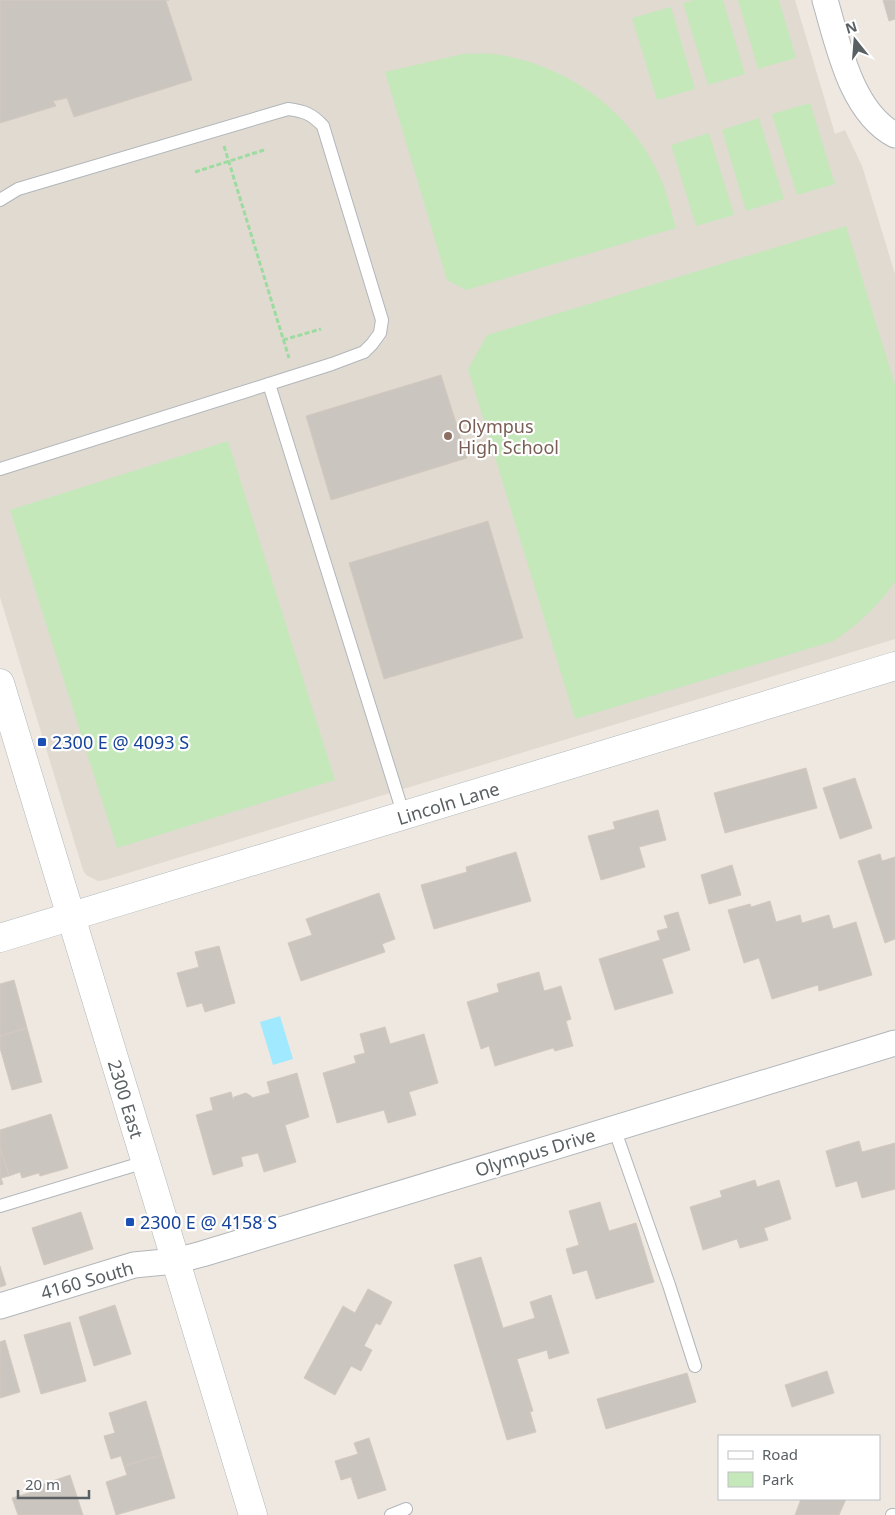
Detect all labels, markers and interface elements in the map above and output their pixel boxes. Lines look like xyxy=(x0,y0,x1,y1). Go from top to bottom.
north arrow xyxy=(830,15,880,65)
text: N xyxy=(843,16,859,38)
place label: Olympus High School xyxy=(458,414,559,459)
marker: Olympus High School xyxy=(442,430,454,442)
place label: 2300 E @ 4093 S xyxy=(52,730,189,754)
marker: 2300 E @ 4093 S xyxy=(36,736,48,748)
street label: Lincoln Lane xyxy=(394,776,502,830)
street label: 2300 East xyxy=(103,1057,149,1142)
street label: Olympus Drive xyxy=(472,1122,598,1182)
place label: 2300 E @ 4158 S xyxy=(140,1210,277,1234)
marker: 2300 E @ 4158 S xyxy=(124,1216,136,1228)
street label: 4160 South xyxy=(38,1255,136,1305)
legend xyxy=(718,1435,880,1500)
text: Road xyxy=(762,1444,798,1464)
scale bar xyxy=(18,1468,89,1500)
text: Park xyxy=(762,1469,794,1489)
text: 20 m xyxy=(25,1474,60,1494)

